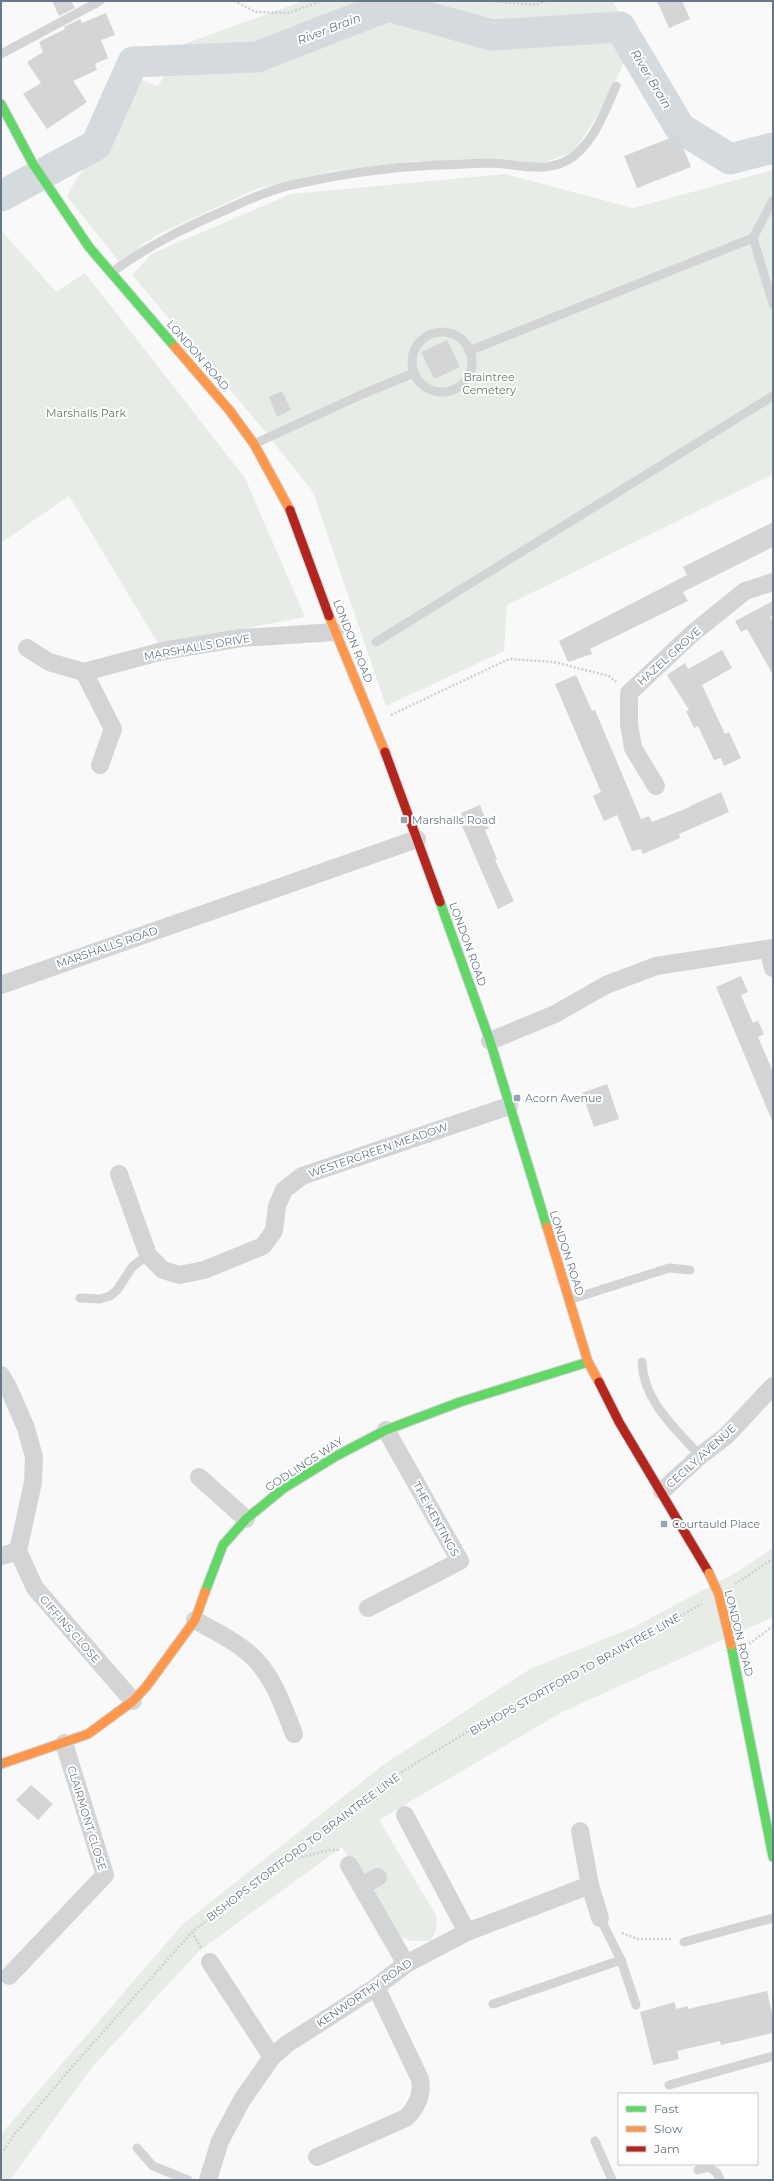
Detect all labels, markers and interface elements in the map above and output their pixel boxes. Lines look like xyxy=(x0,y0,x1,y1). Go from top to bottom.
water label: River Brain xyxy=(295,10,363,47)
water label: River Brain xyxy=(628,46,675,111)
street label: LONDON ROAD xyxy=(164,317,232,393)
park label: Braintree Cemetery xyxy=(462,370,516,397)
park label: Marshalls Park xyxy=(46,406,126,420)
street label: LONDON ROAD xyxy=(330,597,376,685)
street label: HAZEL GROVE xyxy=(634,624,704,688)
street label: MARSHALLS DRIVE xyxy=(143,631,251,663)
place label: Marshalls Road xyxy=(412,813,496,827)
marker: Marshalls Road xyxy=(399,815,409,825)
street label: LONDON ROAD xyxy=(446,900,490,988)
street label: MARSHALLS ROAD xyxy=(54,923,160,971)
place label: Acorn Avenue xyxy=(525,1091,602,1105)
marker: Acorn Avenue xyxy=(512,1093,522,1103)
street label: WESTERGREEN MEADOW xyxy=(306,1119,450,1181)
street label: LONDON ROAD xyxy=(547,1209,587,1297)
street label: CECILY AVENUE xyxy=(663,1421,739,1491)
street label: GODLINGS WAY xyxy=(262,1434,346,1494)
street label: THE KENTINGS xyxy=(410,1479,462,1559)
place label: Courtauld Place xyxy=(672,1517,760,1531)
marker: Courtauld Place xyxy=(659,1519,669,1529)
street label: LONDON ROAD xyxy=(721,1588,757,1678)
street label: GIFFINS CLOSE xyxy=(37,1592,103,1666)
street label: BISHOPS STORTFORD TO BRAINTREE LINE xyxy=(467,1610,683,1738)
street label: CLAIRMONT CLOSE xyxy=(64,1764,110,1872)
street label: BISHOPS STORTFORD TO BRAINTREE LINE xyxy=(203,1769,403,1925)
street label: KENWORTHY ROAD xyxy=(314,1956,414,2030)
legend xyxy=(618,2093,758,2165)
text: Fast xyxy=(654,2101,679,2116)
text: Slow xyxy=(654,2121,683,2136)
text: Jam xyxy=(653,2141,680,2156)

